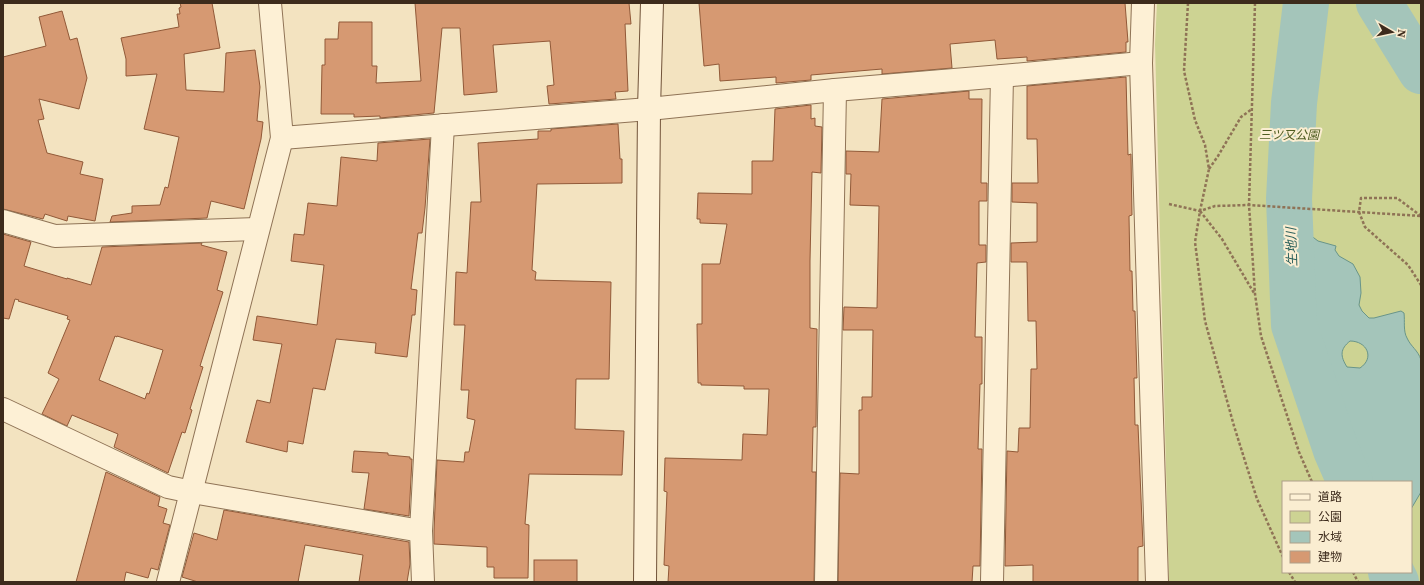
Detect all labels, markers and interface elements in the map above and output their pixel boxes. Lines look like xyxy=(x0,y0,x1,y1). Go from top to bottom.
north arrow xyxy=(1372,12,1412,52)
text: N xyxy=(1393,28,1409,39)
park label: 三ツ又公園 xyxy=(1259,127,1321,143)
water label: 生地川 xyxy=(1282,225,1301,267)
legend xyxy=(1282,481,1412,573)
text: 道路 xyxy=(1318,489,1342,505)
text: 公園 xyxy=(1318,509,1342,525)
text: 水域 xyxy=(1318,529,1342,545)
text: 建物 xyxy=(1318,549,1342,565)

